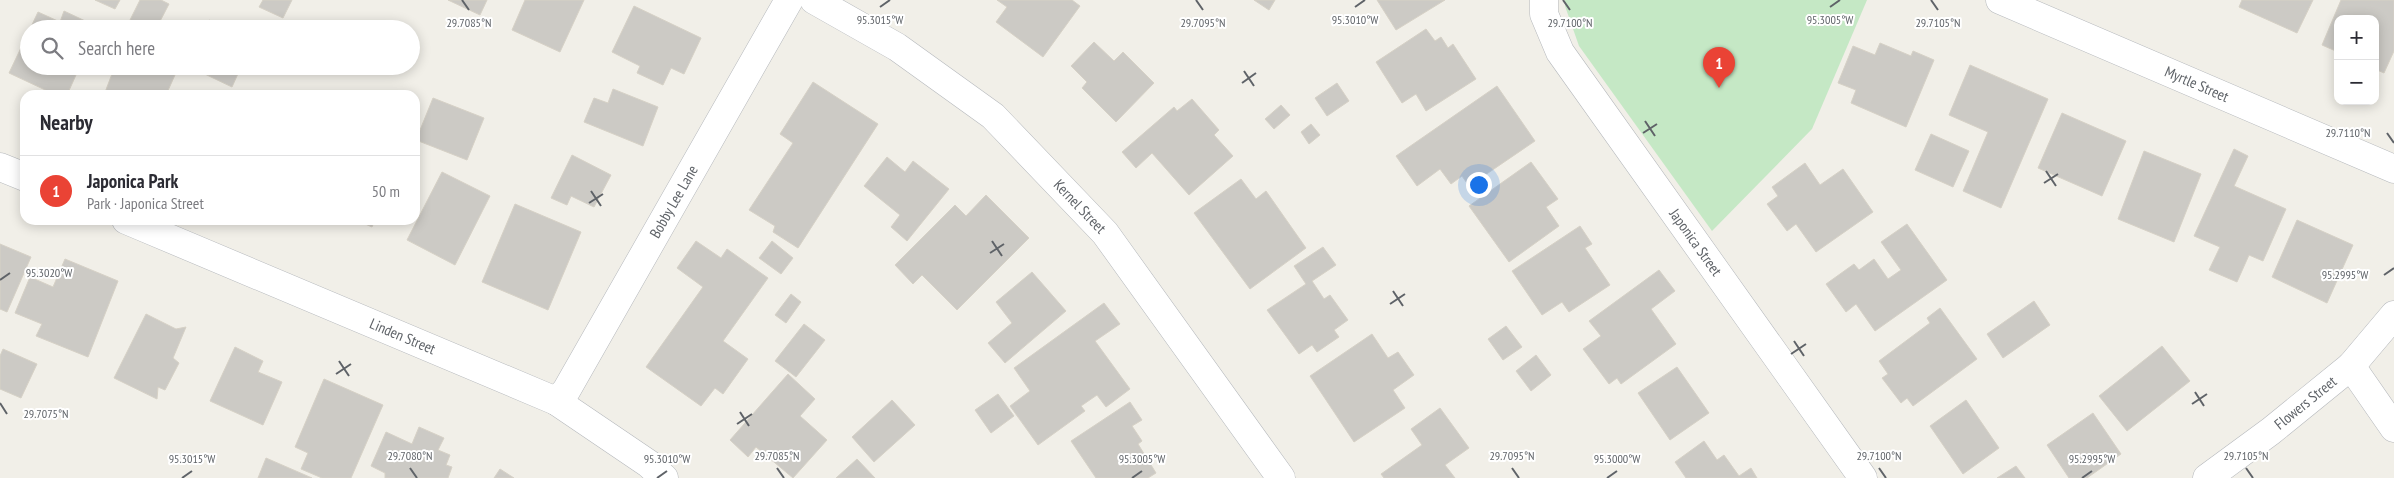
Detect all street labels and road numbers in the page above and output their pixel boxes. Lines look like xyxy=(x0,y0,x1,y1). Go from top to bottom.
street label: Myrtle Street xyxy=(2162,62,2232,106)
street label: Bobby Lee Lane xyxy=(645,162,702,241)
street label: Kernel Street xyxy=(1050,175,1110,237)
street label: Japonica Street xyxy=(1665,204,1726,280)
street label: Linden Street xyxy=(367,314,438,358)
street label: Flowers Street xyxy=(2270,372,2340,433)

